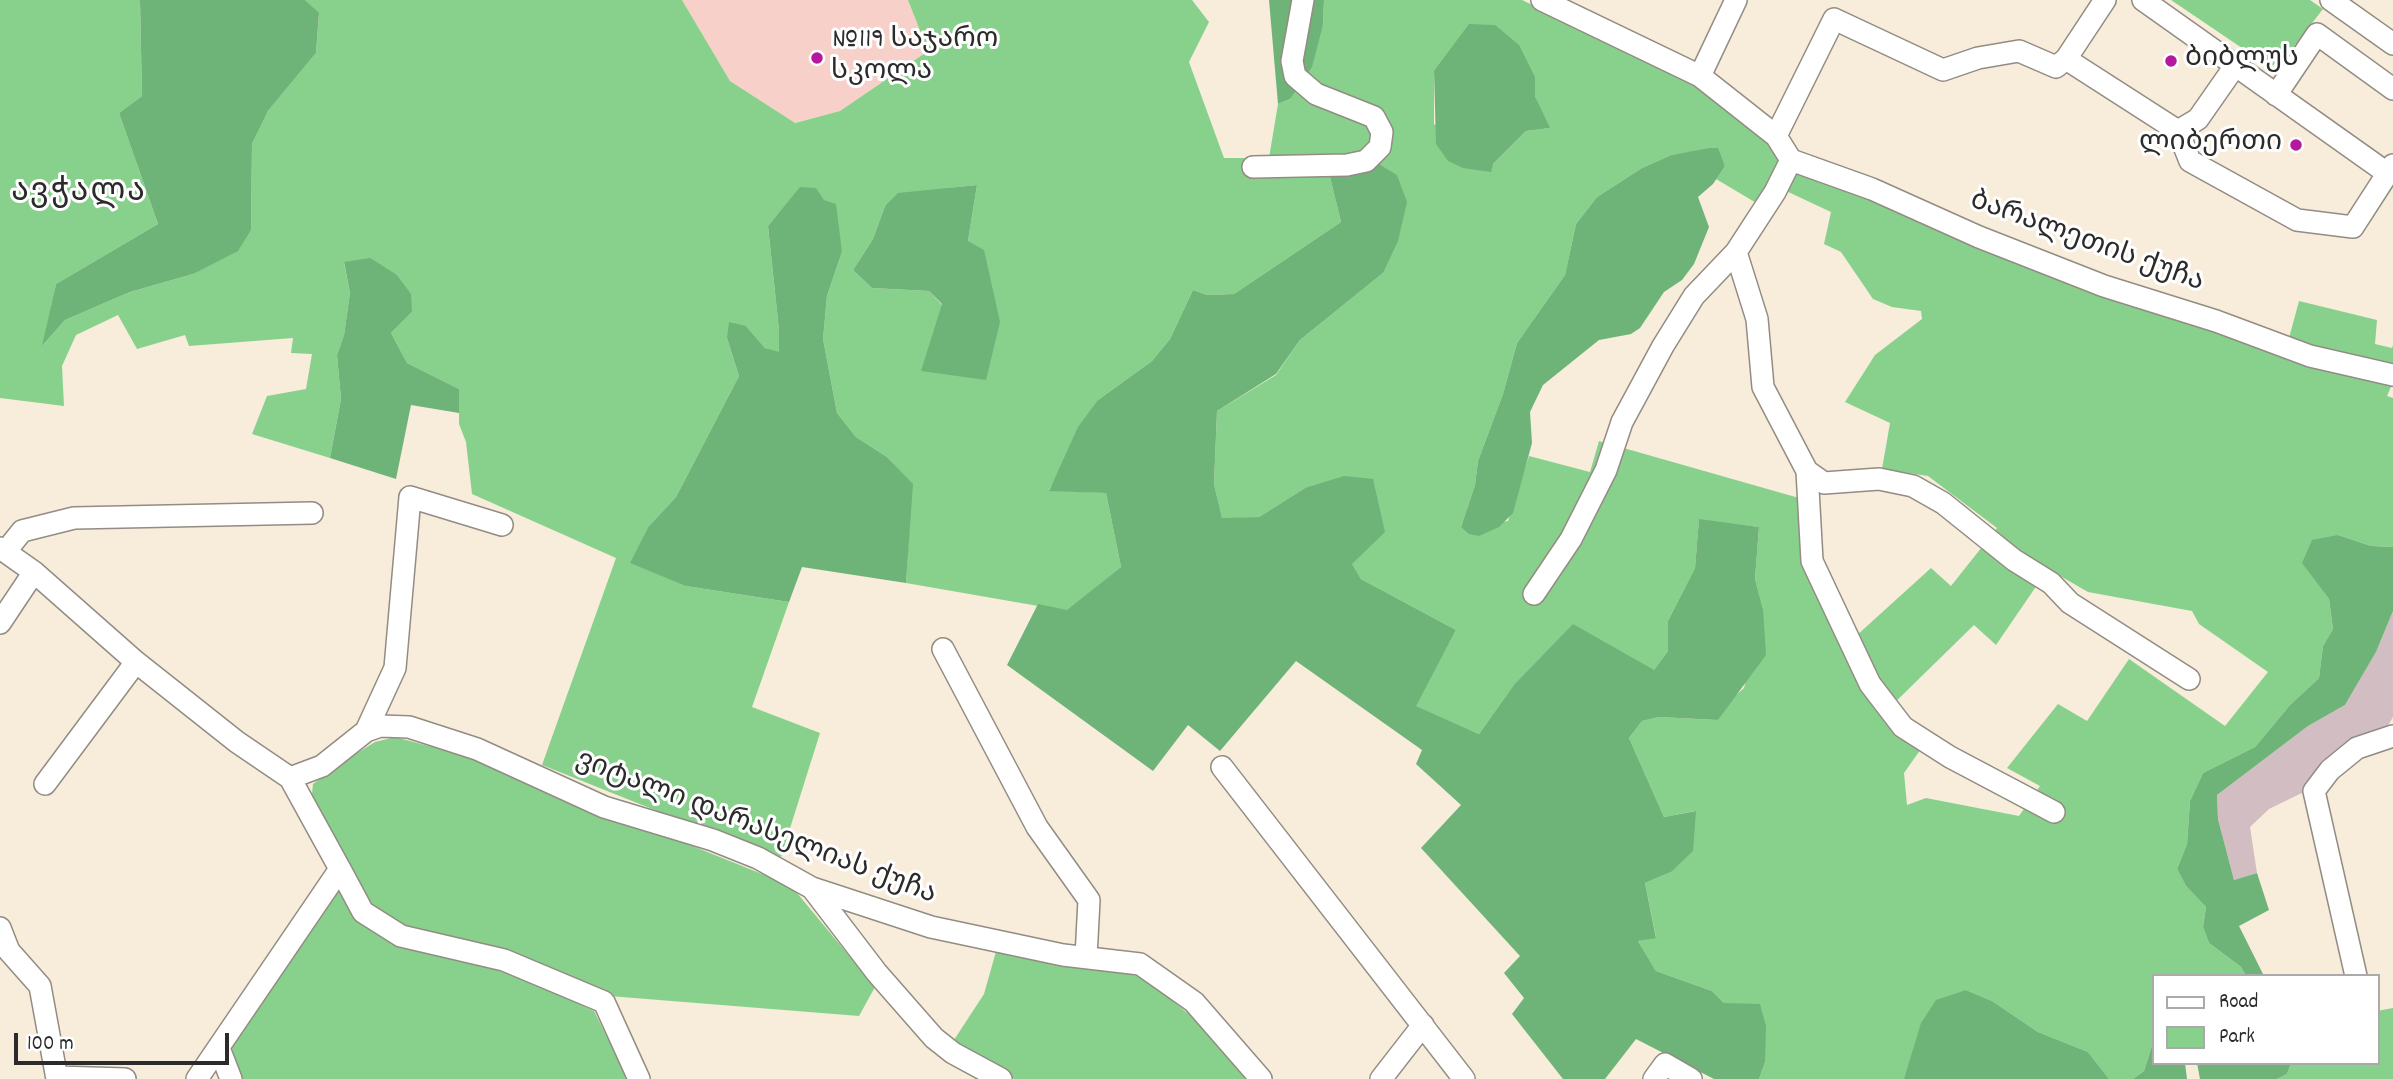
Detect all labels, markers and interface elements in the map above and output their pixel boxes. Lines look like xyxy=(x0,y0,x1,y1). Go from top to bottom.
place label: №119 საჯარო სკოლა xyxy=(831,25,998,91)
place label: ბიბლუს xyxy=(2185,44,2299,78)
marker: №119 საჯარო სკოლა xyxy=(809,50,825,66)
marker: ბიბლუს xyxy=(2163,53,2179,69)
place label: ლიბერთი xyxy=(2139,128,2282,162)
marker: ლიბერთი xyxy=(2288,137,2304,153)
district label: ავჭალა xyxy=(12,177,146,215)
street label: ბარალეთის ქუჩა xyxy=(1965,186,2207,302)
street label: ვიტალი დარასელიას ქუჩა xyxy=(570,746,940,914)
legend xyxy=(2152,974,2379,1065)
text: Road xyxy=(2219,988,2258,1018)
scale bar xyxy=(18,1020,233,1064)
text: Park xyxy=(2219,1023,2255,1053)
text: 100 m xyxy=(27,1030,74,1060)

